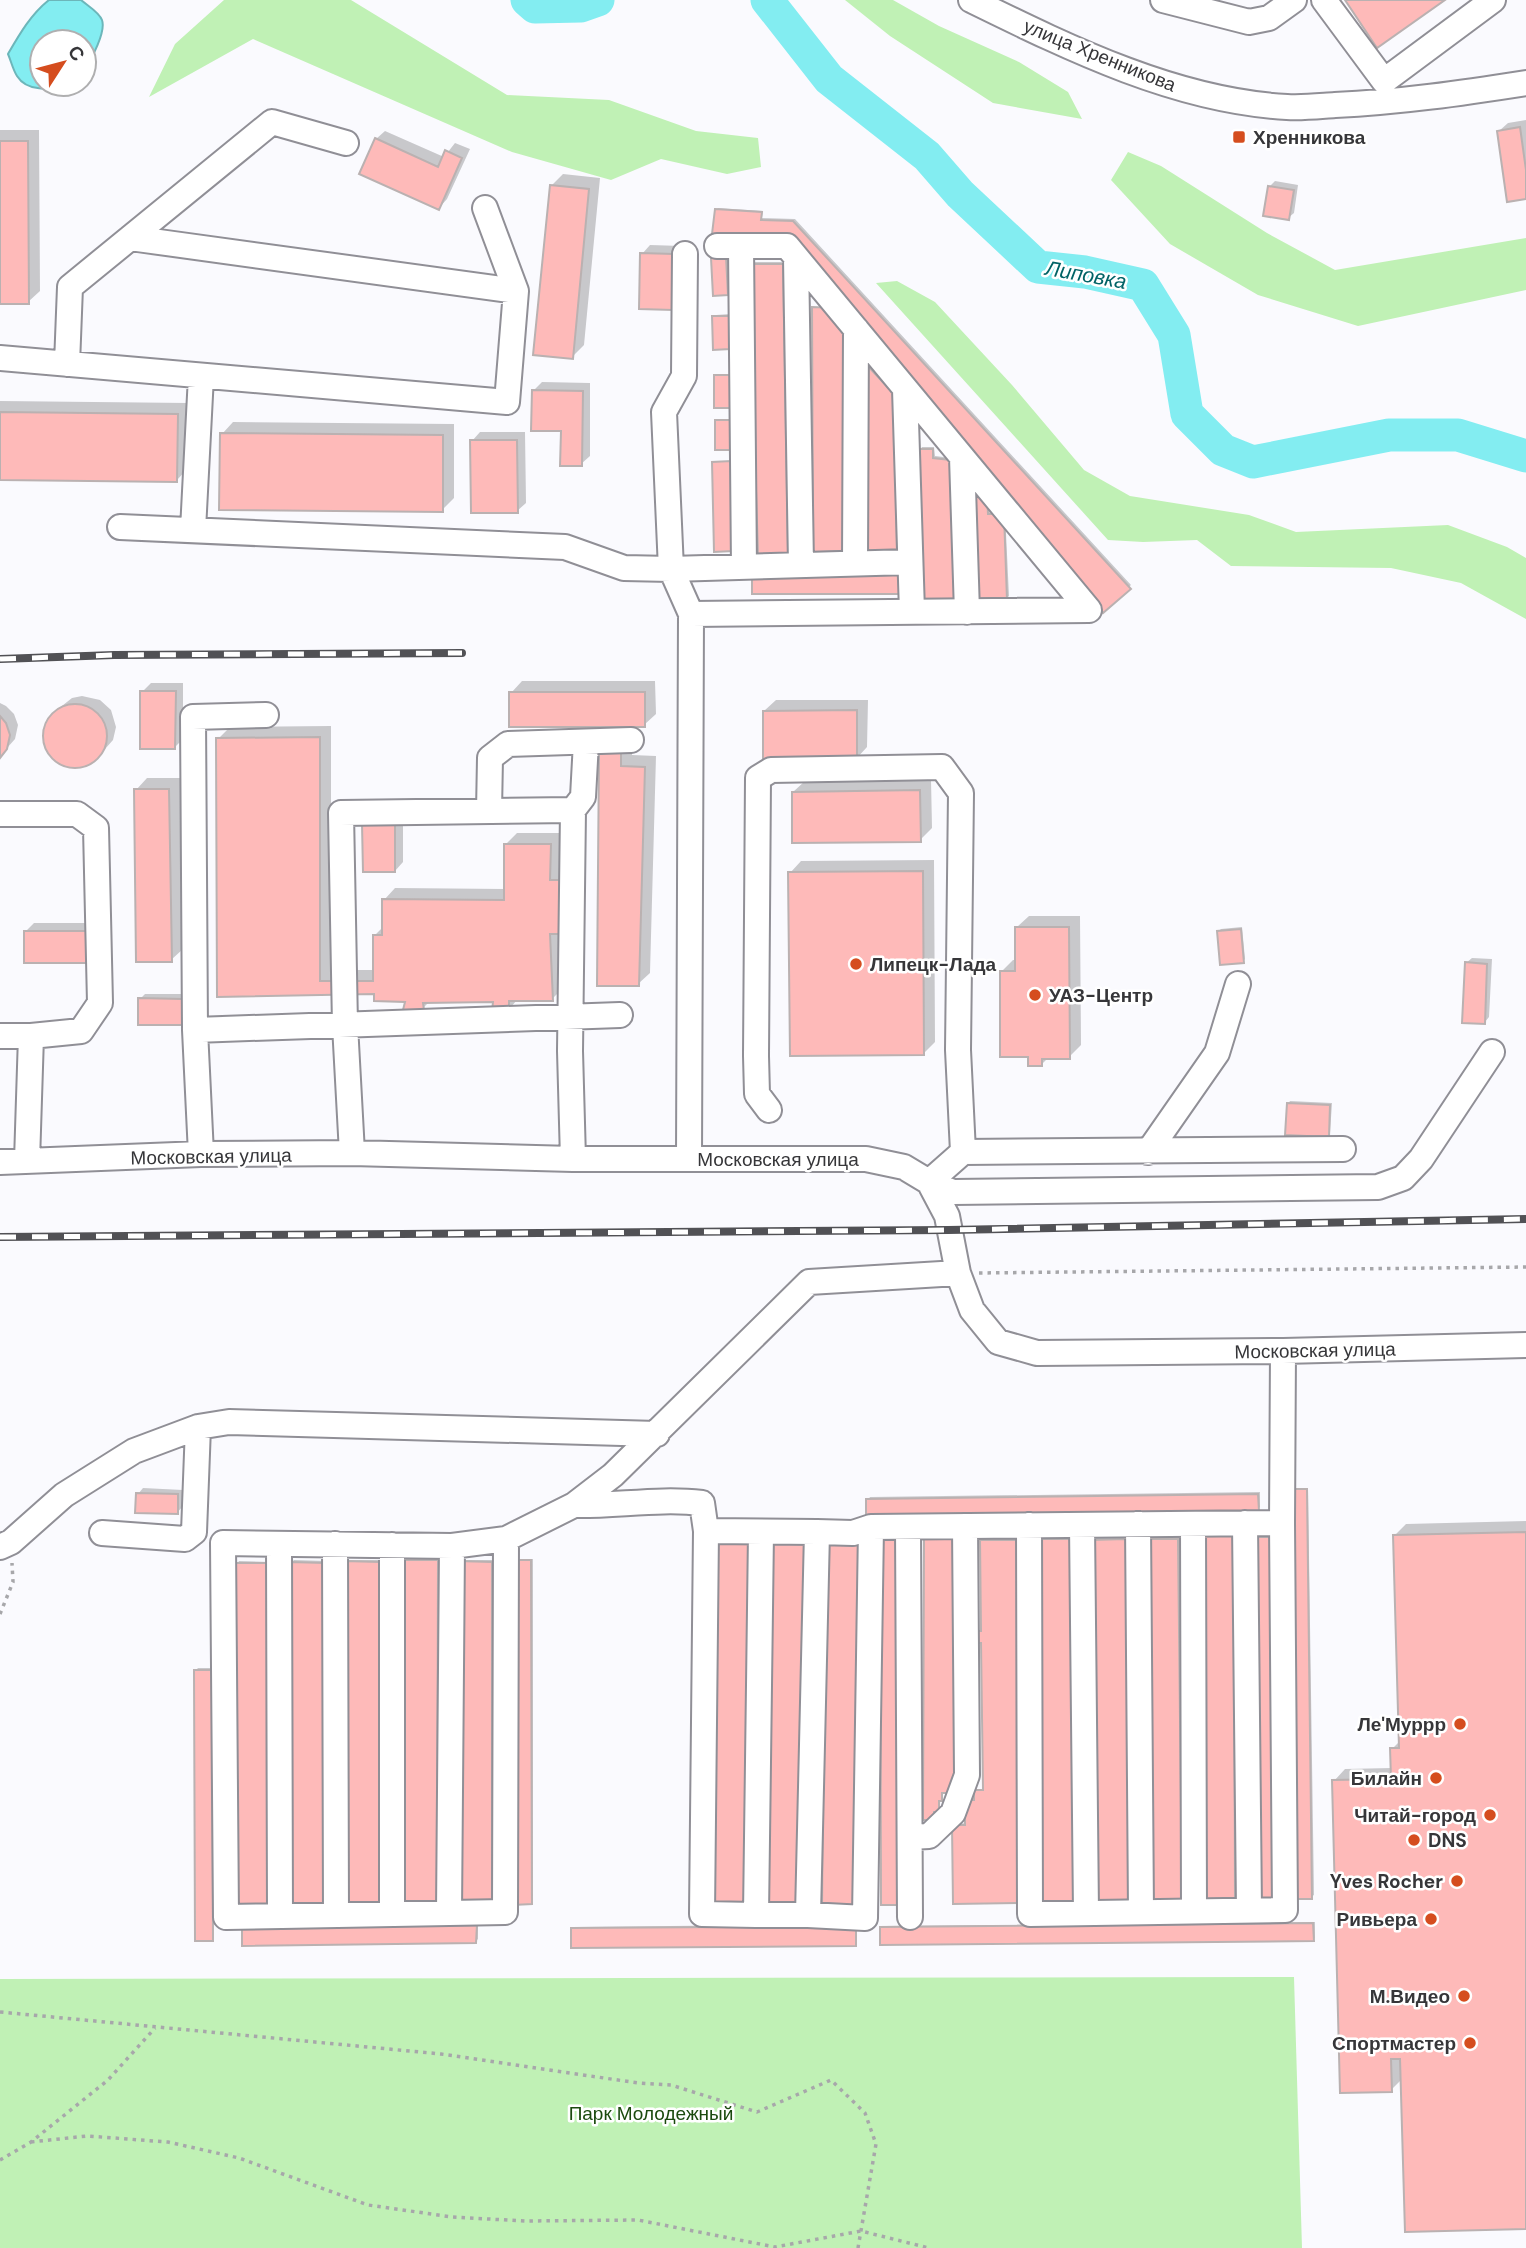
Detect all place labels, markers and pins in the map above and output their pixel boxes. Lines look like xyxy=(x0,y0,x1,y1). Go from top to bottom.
place label: Хренникова xyxy=(1253,125,1366,150)
marker: Хренникова xyxy=(1231,129,1247,145)
place label: Липецк-Лада xyxy=(870,952,997,977)
marker: Липецк-Лада xyxy=(848,956,864,972)
place label: УАЗ-Центр xyxy=(1049,983,1153,1008)
marker: УАЗ-Центр xyxy=(1027,987,1043,1003)
place label: Ле'Муррр xyxy=(1357,1712,1446,1737)
marker: Ле'Муррр xyxy=(1452,1716,1468,1732)
place label: Билайн xyxy=(1351,1766,1422,1791)
marker: Билайн xyxy=(1428,1770,1444,1786)
place label: Читай-город xyxy=(1354,1803,1476,1828)
marker: Читай-город xyxy=(1482,1807,1498,1823)
place label: DNS xyxy=(1428,1828,1467,1853)
marker: DNS xyxy=(1406,1832,1422,1848)
place label: Yves Rocher xyxy=(1330,1869,1443,1894)
marker: Yves Rocher xyxy=(1449,1873,1465,1889)
place label: Ривьера xyxy=(1337,1907,1417,1932)
marker: Ривьера xyxy=(1423,1911,1439,1927)
place label: М.Видео xyxy=(1370,1984,1450,2009)
marker: М.Видео xyxy=(1456,1988,1472,2004)
place label: Спортмастер xyxy=(1332,2031,1456,2056)
marker: Спортмастер xyxy=(1462,2035,1478,2051)

